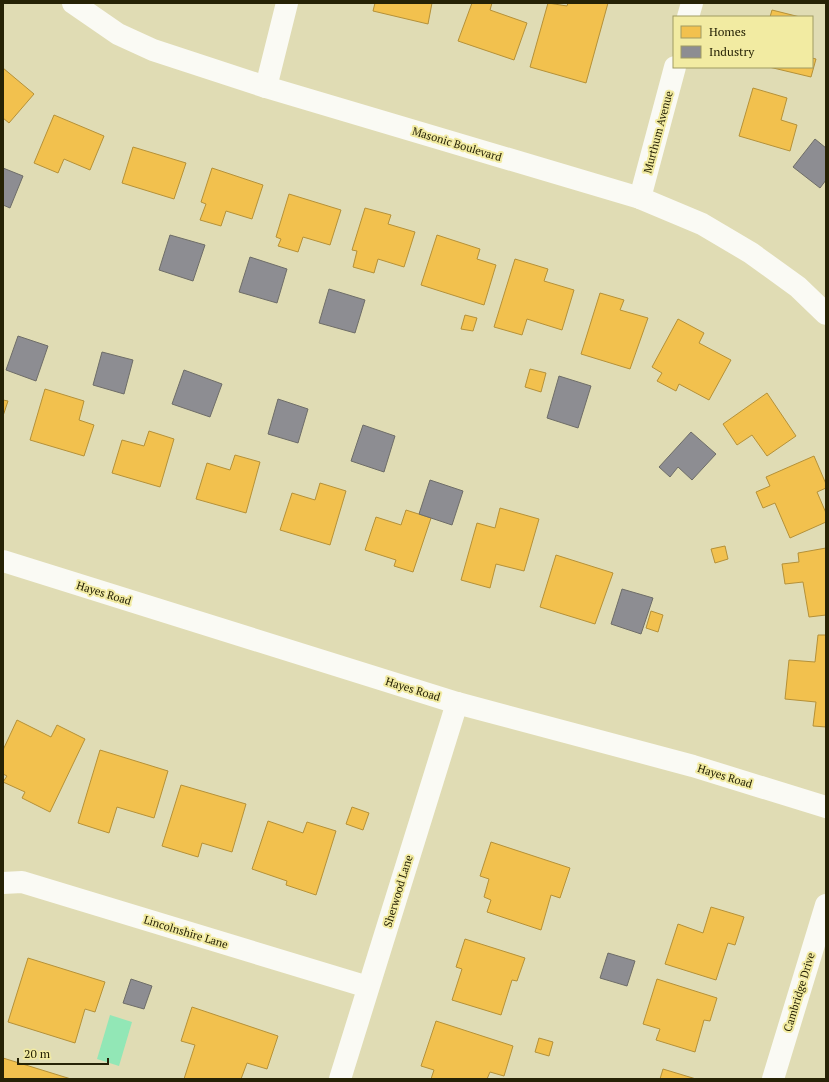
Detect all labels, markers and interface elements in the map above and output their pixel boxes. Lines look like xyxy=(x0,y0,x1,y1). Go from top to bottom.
legend xyxy=(673,16,813,68)
text: Homes xyxy=(709,24,746,39)
text: Industry xyxy=(709,44,755,59)
street label: Murthum Avenue xyxy=(640,89,676,175)
street label: Masonic Boulevard xyxy=(411,124,503,164)
street label: Hayes Road xyxy=(75,578,133,608)
street label: Hayes Road xyxy=(384,674,442,704)
street label: Hayes Road xyxy=(696,761,754,791)
street label: Sherwood Lane xyxy=(380,853,416,929)
street label: Lincolnshire Lane xyxy=(142,913,230,952)
street label: Cambridge Drive xyxy=(780,950,818,1033)
scale bar xyxy=(18,1040,108,1066)
text: 20 m xyxy=(24,1046,51,1061)

